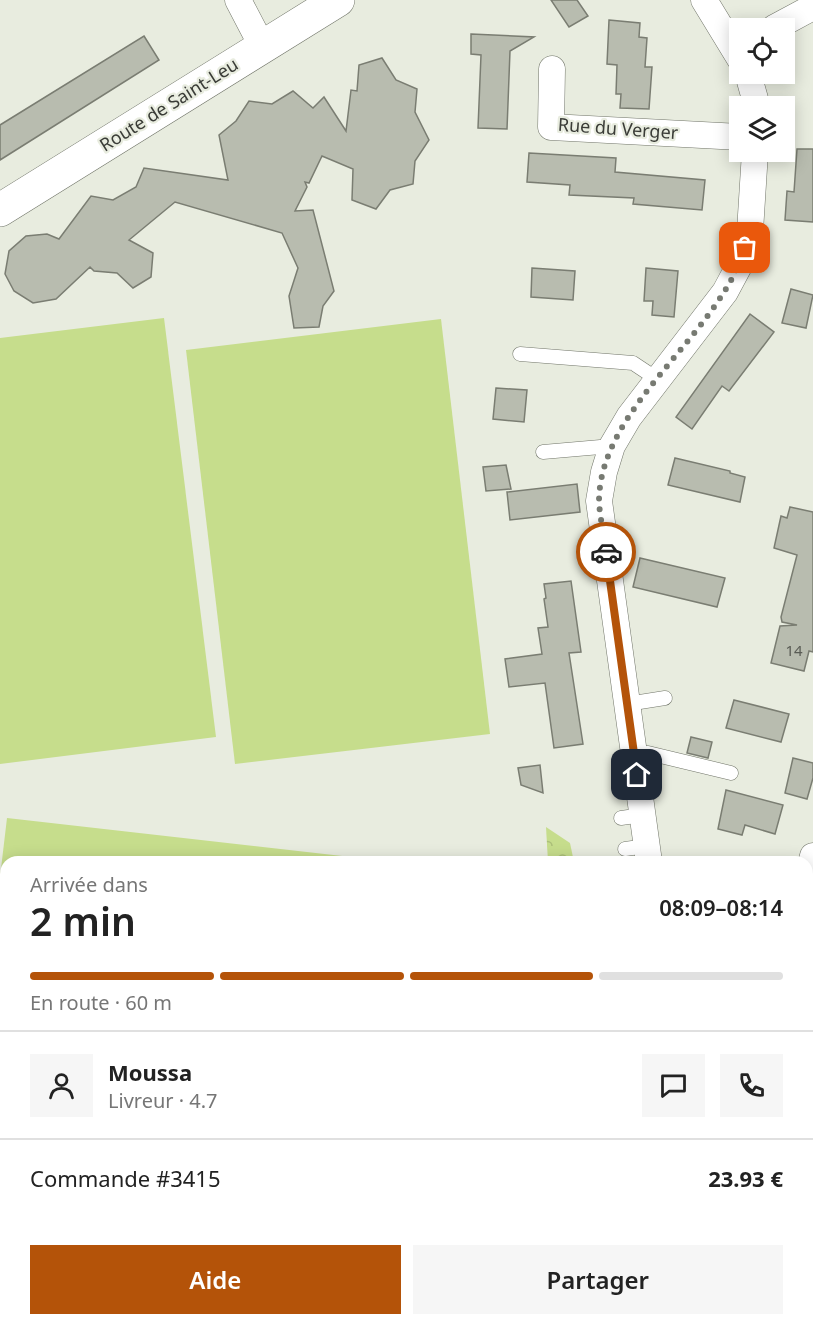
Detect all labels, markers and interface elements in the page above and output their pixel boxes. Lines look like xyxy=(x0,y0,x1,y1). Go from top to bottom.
map controls xyxy=(729,18,795,162)
button: locate xyxy=(729,18,795,84)
street label: Route de Saint-Leu xyxy=(95,52,242,157)
button: layers xyxy=(729,96,795,162)
street label: Rue du Verger xyxy=(557,112,680,144)
pin xyxy=(719,222,770,273)
icon: bag xyxy=(728,231,761,264)
courier xyxy=(576,522,636,582)
icon: car xyxy=(590,536,623,569)
house number: 14 xyxy=(785,640,803,660)
pin xyxy=(611,749,662,800)
icon: home xyxy=(620,758,653,791)
text: Arrivée dans xyxy=(30,871,148,898)
text: 08:09–08:14 xyxy=(659,892,783,922)
text: 2 min xyxy=(30,894,136,947)
text: En route · 60 m xyxy=(30,989,172,1016)
button: person xyxy=(30,1054,93,1117)
button: chat xyxy=(642,1054,705,1117)
button: phone xyxy=(720,1054,783,1117)
text: Moussa xyxy=(108,1057,192,1087)
text: Livreur · 4.7 xyxy=(108,1087,218,1114)
text: Commande #3415 xyxy=(30,1163,221,1193)
text: 23.93 € xyxy=(708,1163,783,1193)
button: Aide xyxy=(30,1245,401,1314)
button: Partager xyxy=(413,1245,783,1314)

